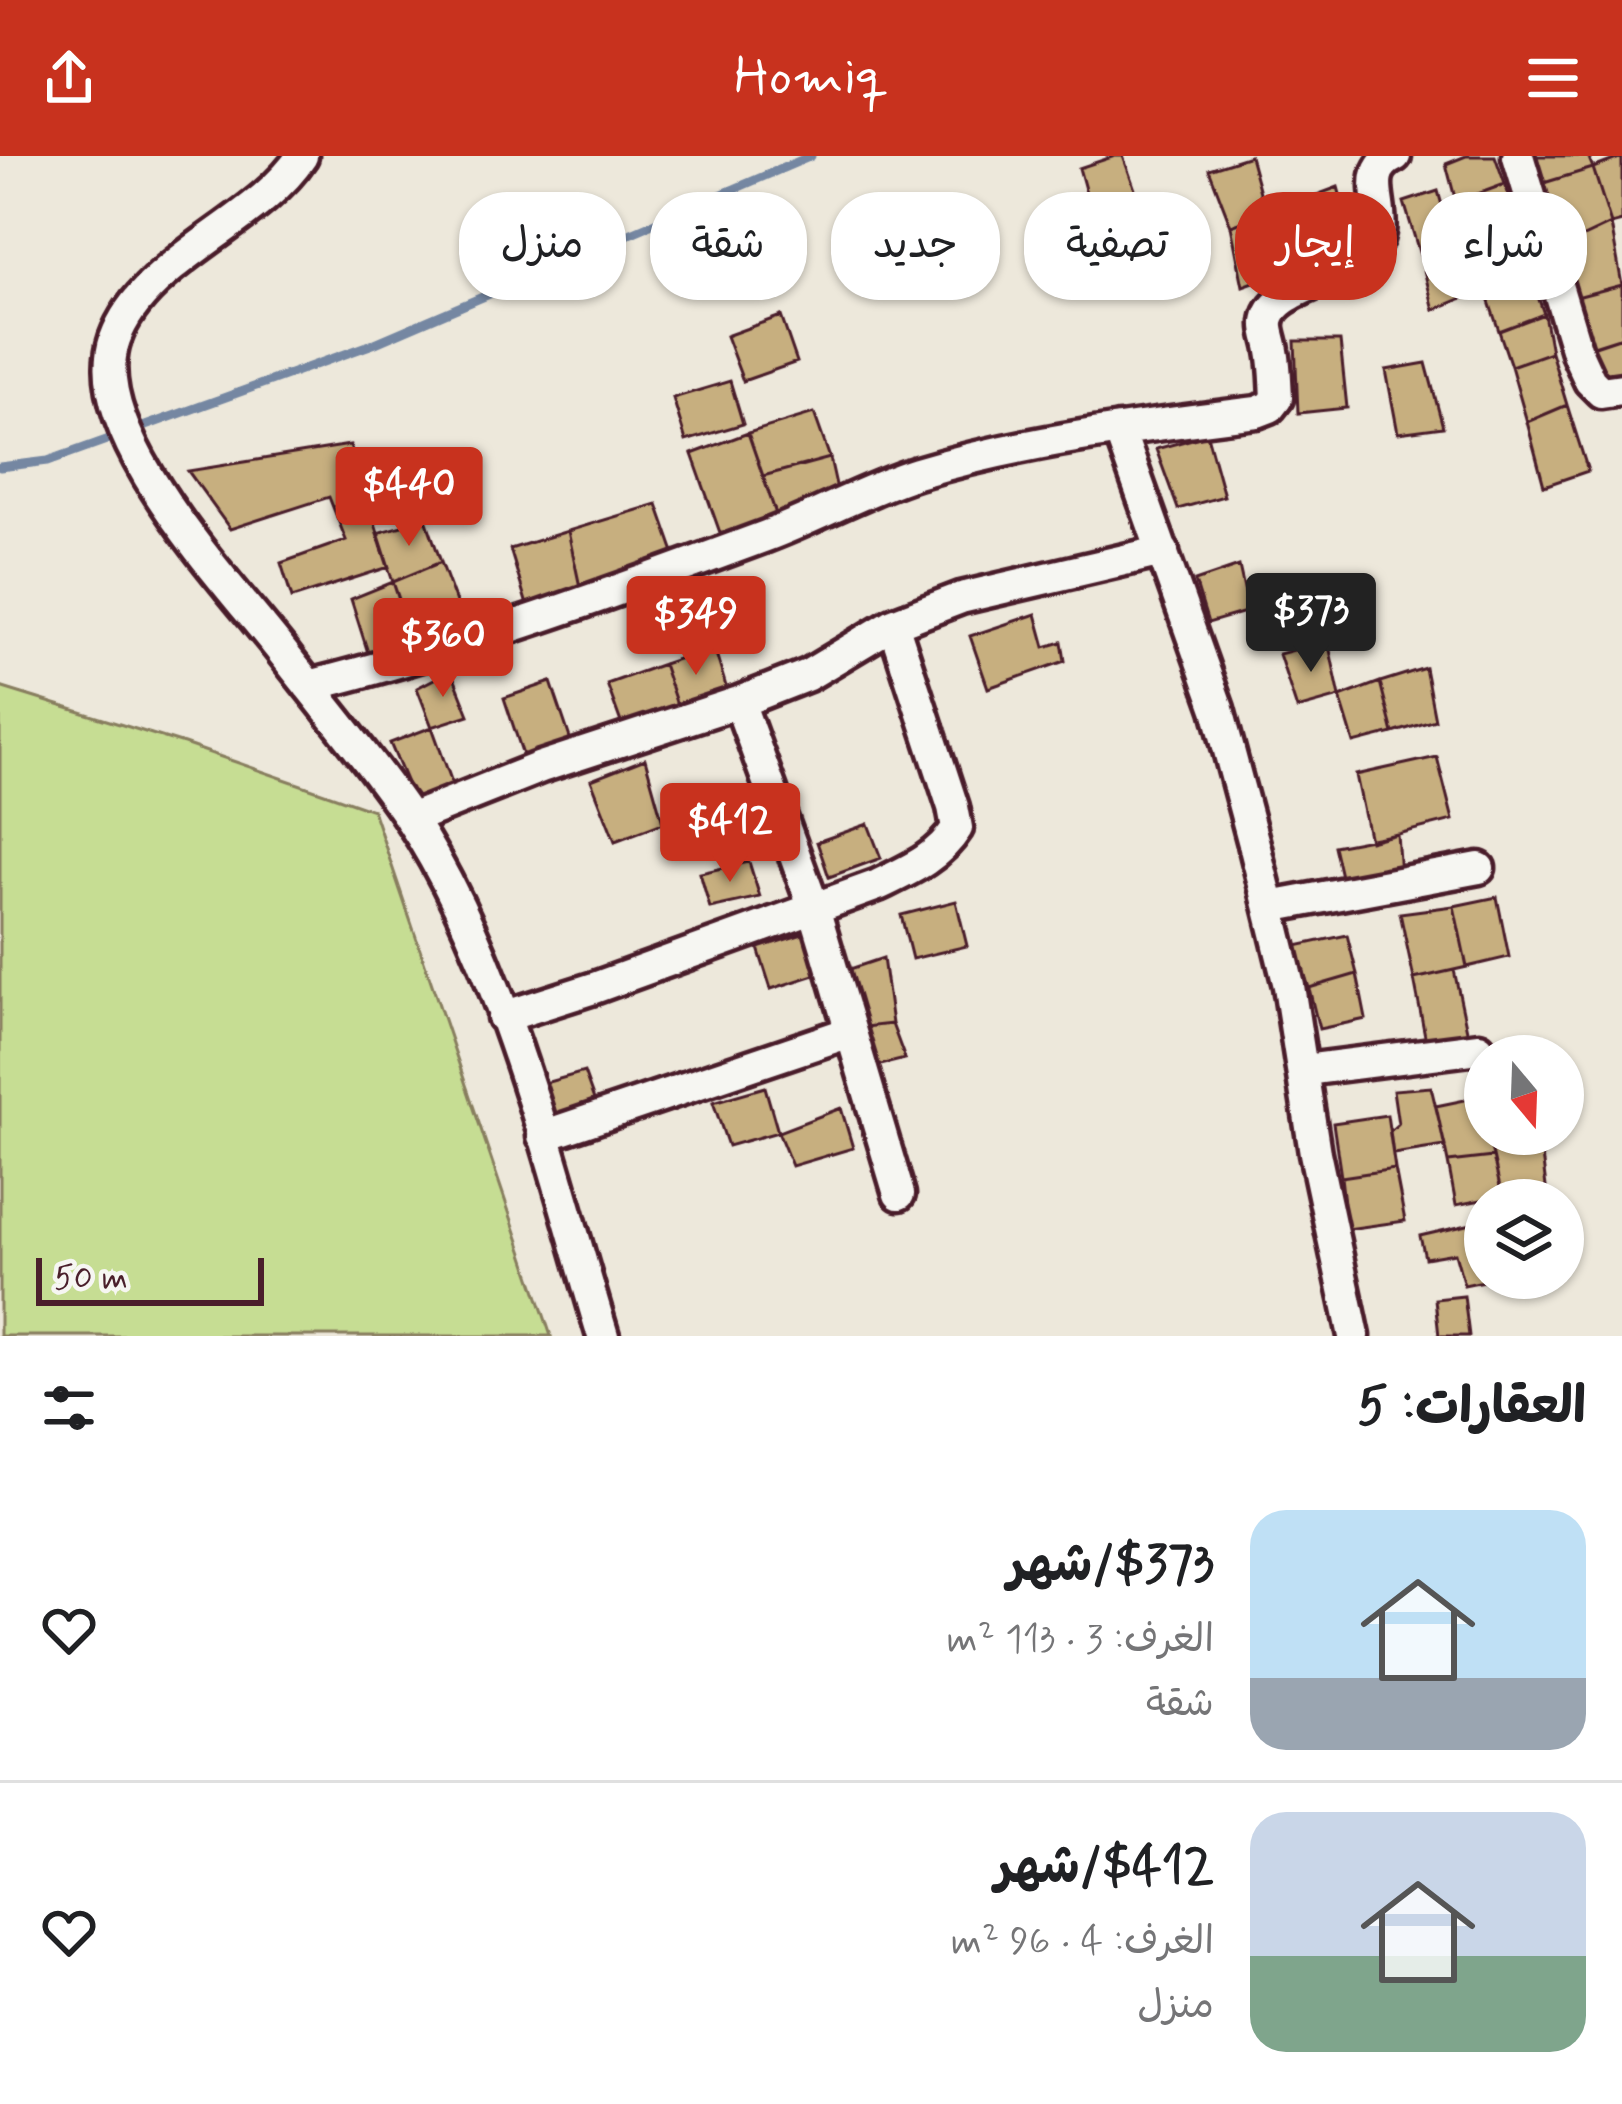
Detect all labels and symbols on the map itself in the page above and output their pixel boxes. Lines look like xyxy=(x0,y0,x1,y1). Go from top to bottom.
pin: $440 xyxy=(338,447,480,549)
pin: $373 xyxy=(1240,573,1382,675)
pin: $349 xyxy=(625,576,767,678)
pin: $360 xyxy=(372,598,514,700)
pin: $412 xyxy=(659,783,801,885)
north arrow xyxy=(1464,1035,1584,1155)
scale bar xyxy=(36,1252,264,1305)

